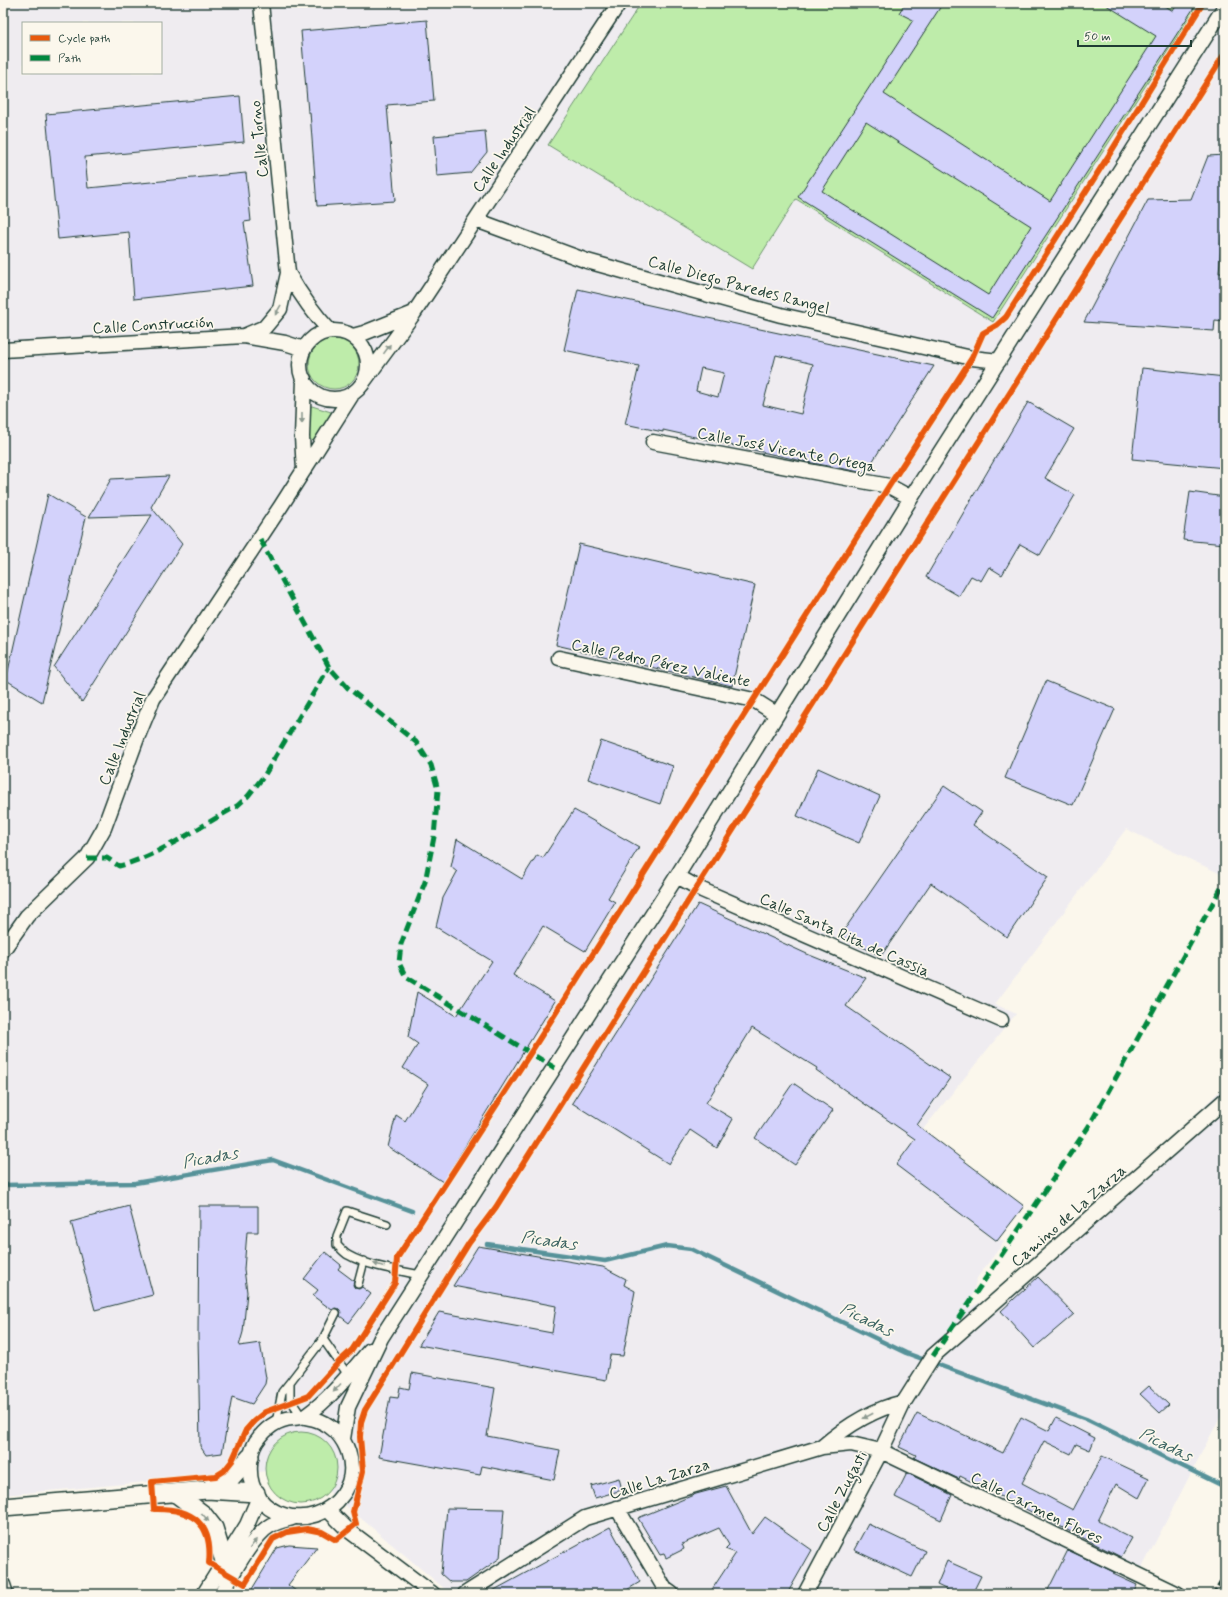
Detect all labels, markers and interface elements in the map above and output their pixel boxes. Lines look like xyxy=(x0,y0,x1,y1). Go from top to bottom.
legend xyxy=(22,22,162,74)
scale bar xyxy=(1078,22,1191,48)
text: 50 m xyxy=(1084,29,1111,45)
text: Cycle path xyxy=(58,31,110,47)
text: Path xyxy=(58,51,81,67)
street label: Calle Torno xyxy=(245,99,274,178)
street label: Calle Industrial xyxy=(468,103,541,197)
street label: Calle Diego Paredes Rangel xyxy=(645,251,832,321)
one-way arrow xyxy=(275,304,281,316)
street label: Calle Construcción xyxy=(92,312,214,339)
one-way arrow xyxy=(383,344,391,355)
one-way arrow xyxy=(299,412,306,424)
street label: Calle José Vicente Ortega xyxy=(695,423,879,479)
street label: Calle Pedro Pérez Valiente xyxy=(569,634,752,693)
street label: Calle Industrial xyxy=(94,688,151,789)
street label: Calle Santa Rita de Cassia xyxy=(756,888,933,982)
water label: Picadas xyxy=(181,1142,241,1174)
street label: Camino de La Zarza xyxy=(1007,1160,1131,1272)
water label: Picadas xyxy=(520,1226,580,1256)
one-way arrow xyxy=(373,1262,385,1268)
water label: Picadas xyxy=(837,1298,898,1343)
one-way arrow xyxy=(332,1383,341,1393)
one-way arrow xyxy=(862,1413,873,1419)
water label: Picadas xyxy=(1136,1423,1197,1468)
street label: Calle Zugasti xyxy=(812,1447,874,1537)
street label: Calle La Zarza xyxy=(607,1454,712,1505)
street label: Calle Carmen Flores xyxy=(967,1467,1106,1549)
one-way arrow xyxy=(201,1512,210,1522)
one-way arrow xyxy=(249,1539,257,1549)

